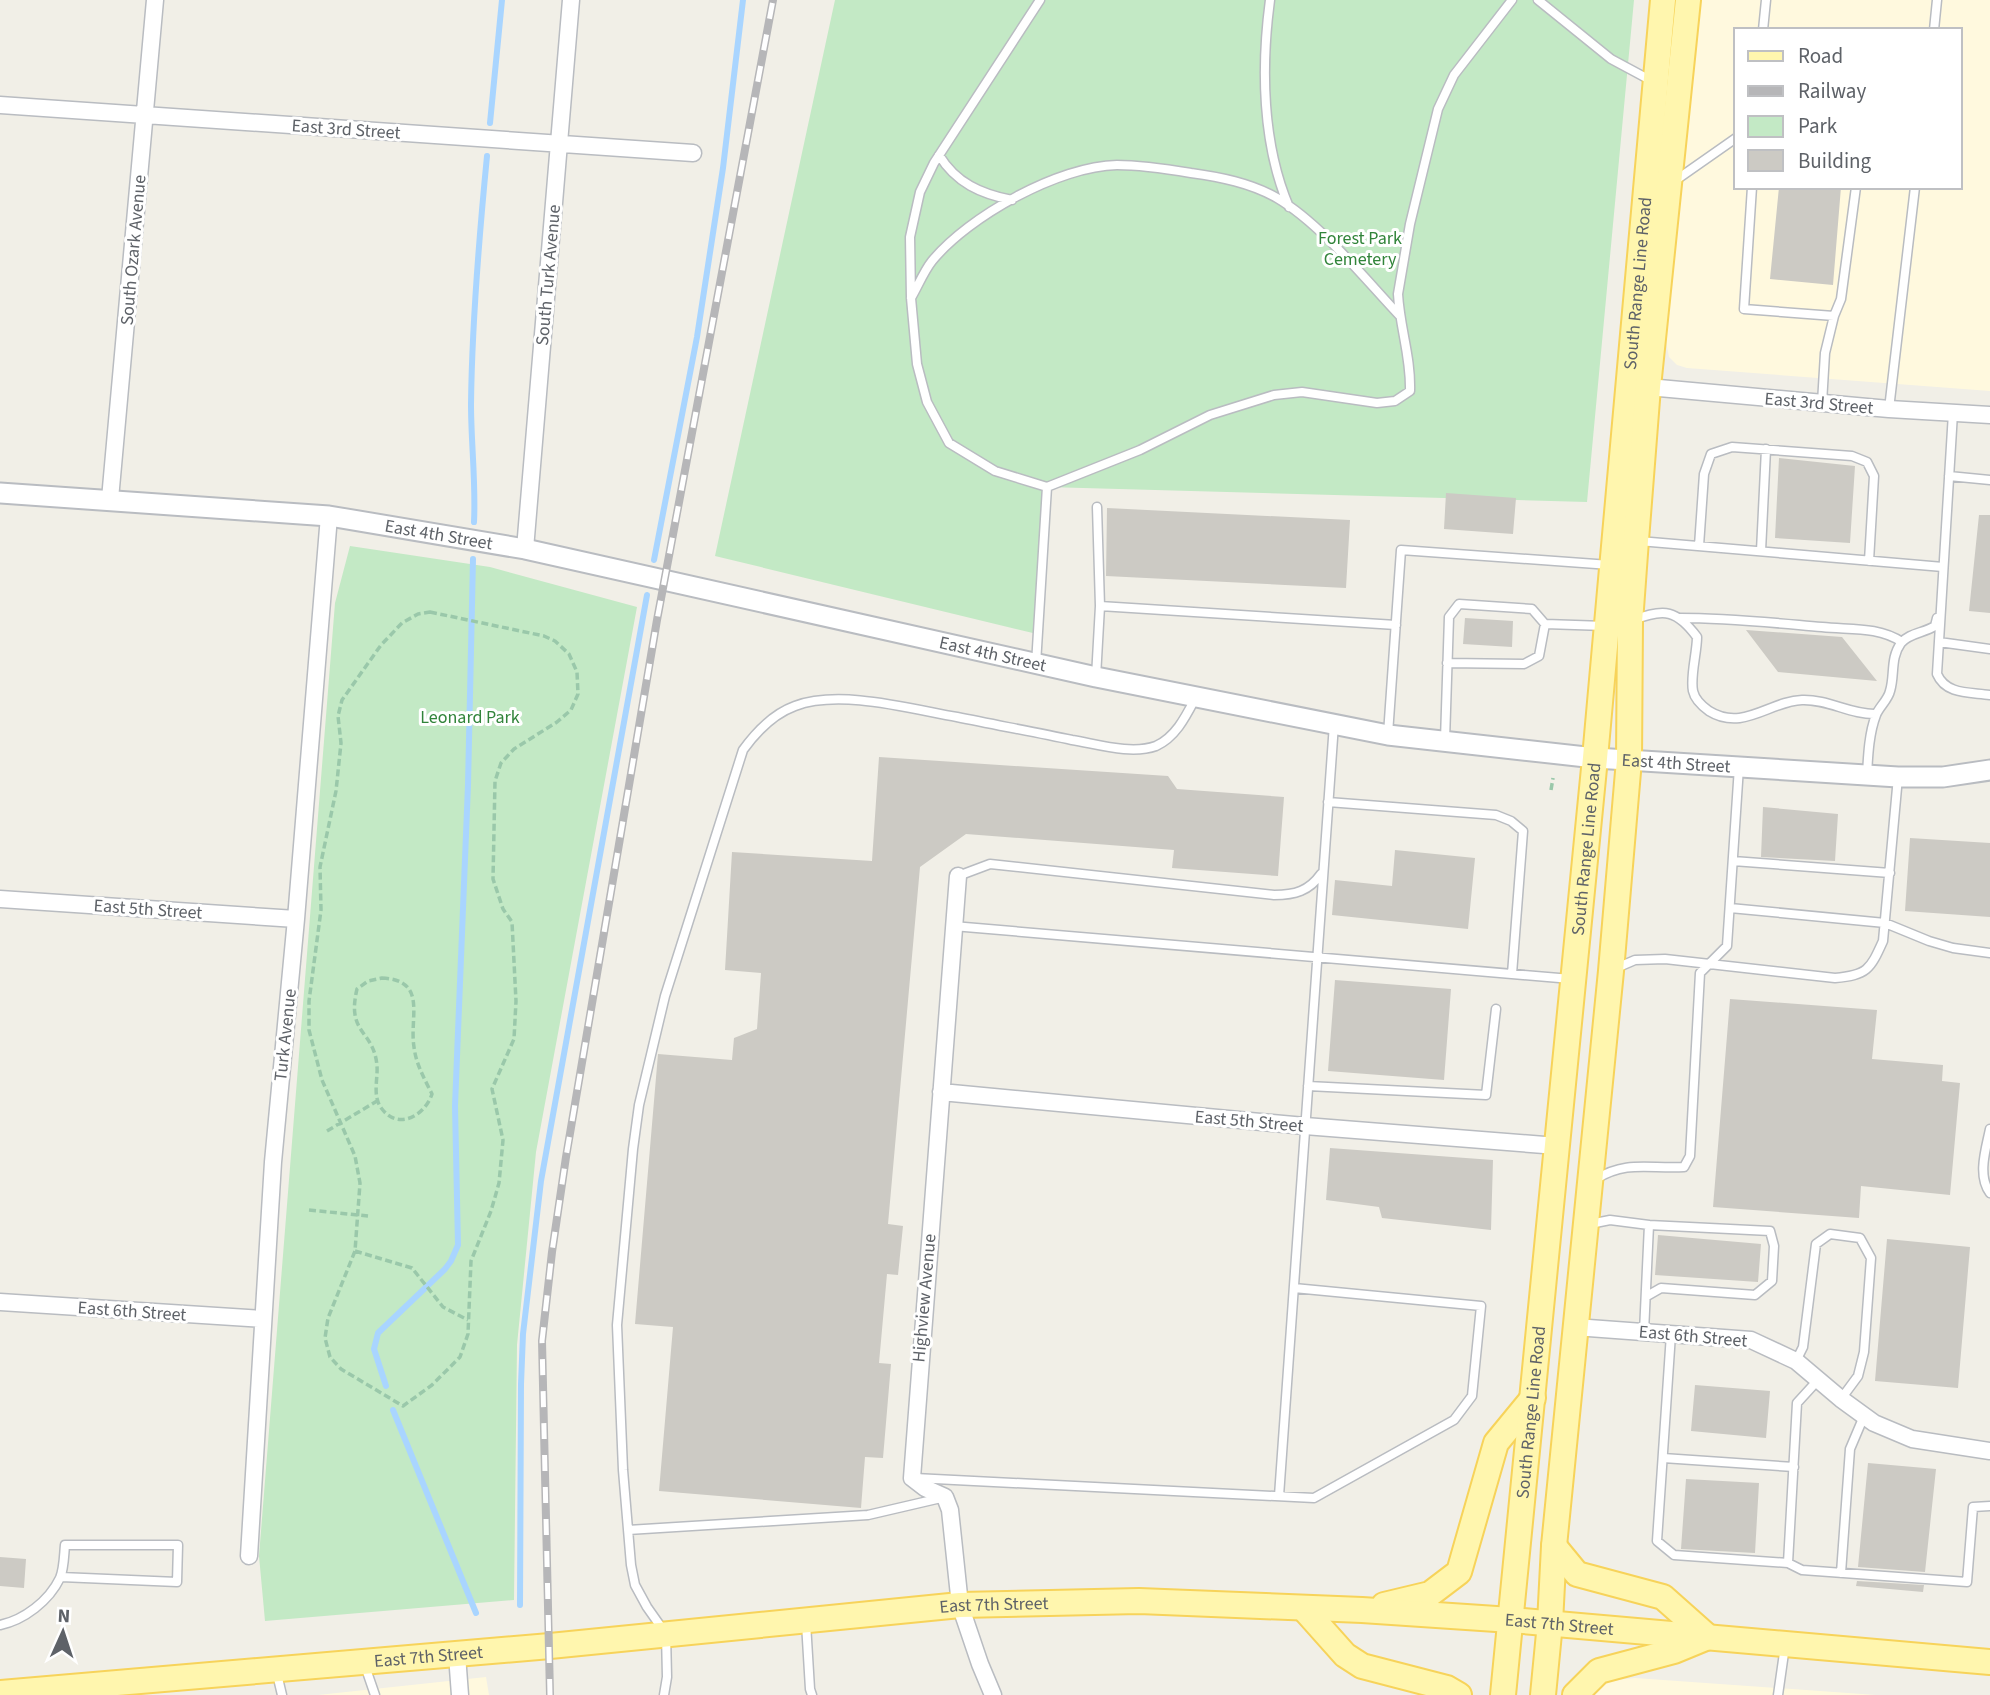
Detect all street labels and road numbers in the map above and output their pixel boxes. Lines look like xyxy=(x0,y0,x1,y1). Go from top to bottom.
street label: East 3rd Street xyxy=(291,113,401,146)
street label: South Ozark Avenue xyxy=(114,174,153,326)
street label: South Range Line Road xyxy=(1618,196,1658,371)
street label: South Turk Avenue xyxy=(530,203,567,347)
street label: East 3rd Street xyxy=(1764,386,1874,421)
street label: East 4th Street xyxy=(383,514,494,556)
street label: East 4th Street xyxy=(937,630,1049,678)
street label: East 4th Street xyxy=(1621,748,1731,779)
street label: South Range Line Road xyxy=(1566,762,1607,937)
street label: East 5th Street xyxy=(93,893,203,926)
street label: Turk Avenue xyxy=(268,988,303,1083)
street label: East 5th Street xyxy=(1194,1104,1304,1139)
street label: Highview Avenue xyxy=(906,1233,943,1363)
street label: East 6th Street xyxy=(77,1295,187,1328)
street label: East 6th Street xyxy=(1638,1319,1748,1354)
street label: South Range Line Road xyxy=(1510,1325,1552,1500)
street label: East 7th Street xyxy=(938,1591,1049,1620)
street label: East 7th Street xyxy=(1504,1608,1615,1642)
street label: East 7th Street xyxy=(373,1640,484,1674)

